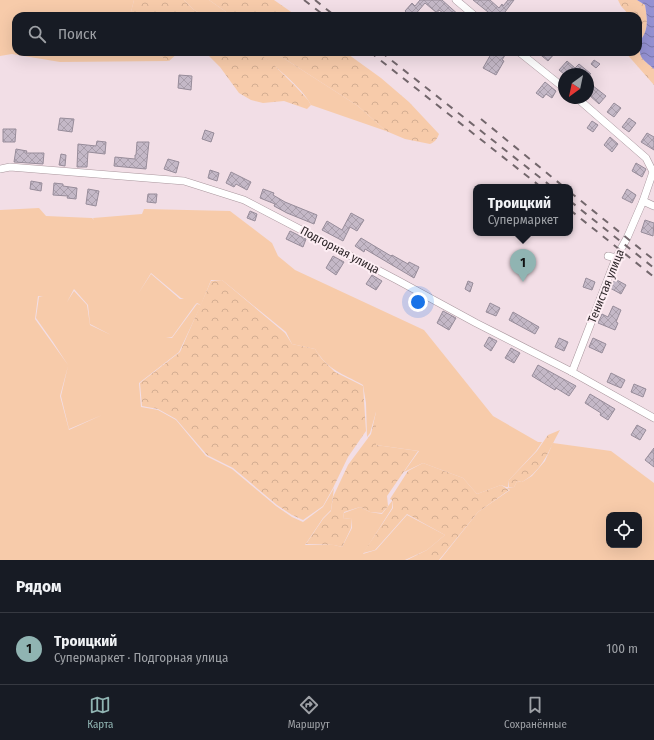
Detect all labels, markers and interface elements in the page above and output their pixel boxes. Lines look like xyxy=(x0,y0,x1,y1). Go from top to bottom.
search box xyxy=(12,12,642,56)
icon: search xyxy=(26,23,48,45)
text: Поиск xyxy=(58,25,96,43)
north arrow xyxy=(558,68,594,104)
popup xyxy=(473,184,573,236)
text: Троицкий xyxy=(488,194,551,212)
text: Супермаркет xyxy=(488,212,558,227)
street label: Подгорная улица xyxy=(298,223,382,277)
street label: Тенистая улица xyxy=(585,247,627,325)
pin: 1 xyxy=(510,249,536,282)
your location xyxy=(408,292,428,312)
map controls xyxy=(606,512,642,548)
button: locate xyxy=(606,512,642,548)
text: Рядом xyxy=(16,576,61,597)
text: Троицкий xyxy=(54,632,117,650)
text: 1 xyxy=(26,641,32,656)
text: 100 m xyxy=(606,641,638,656)
text: Супермаркет · Подгорная улица xyxy=(54,650,228,665)
tab: Карта xyxy=(87,694,113,731)
tab: Маршрут xyxy=(288,694,330,731)
tab: Сохранённые xyxy=(504,694,567,731)

